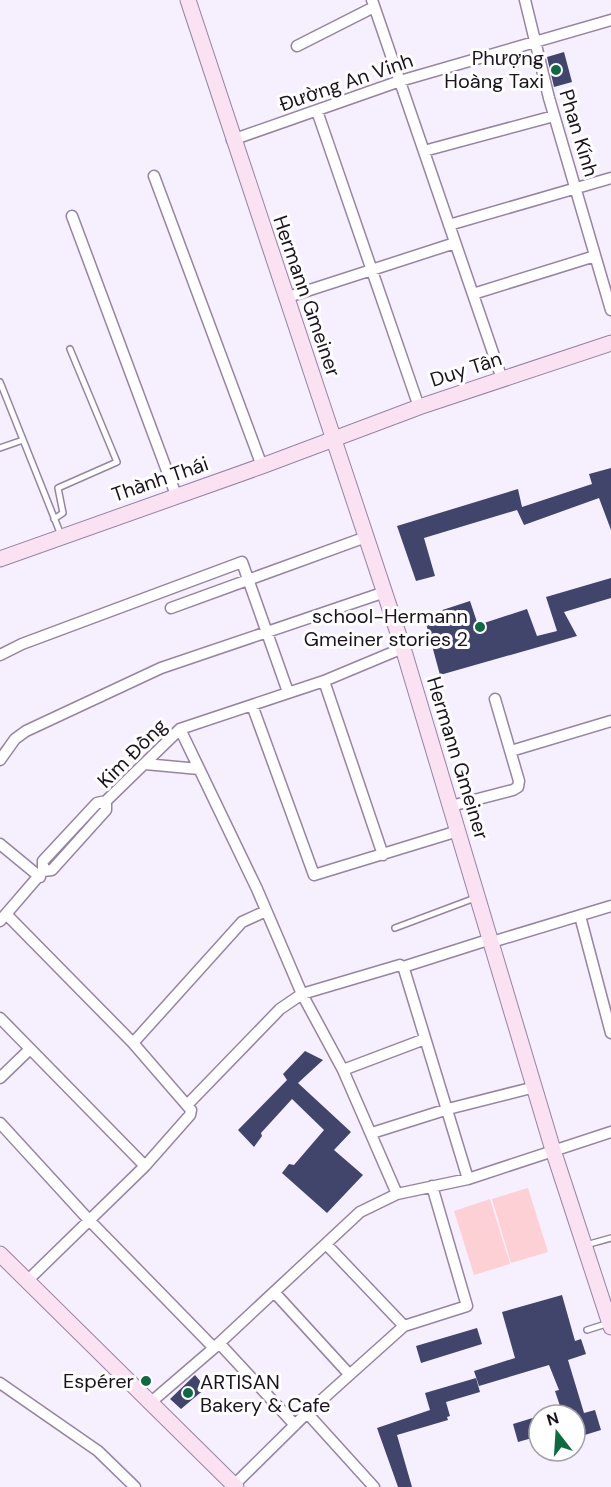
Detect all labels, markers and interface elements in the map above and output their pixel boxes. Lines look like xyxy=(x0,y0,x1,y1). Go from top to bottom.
place label: Phượng Hoàng Taxi xyxy=(444,45,544,94)
street label: Đường An Vinh xyxy=(276,47,416,117)
marker: Phượng Hoàng Taxi xyxy=(549,63,563,77)
street label: Phan Kính xyxy=(553,86,605,180)
street label: Hermann Gmeiner xyxy=(267,212,347,380)
street label: Duy Tân xyxy=(427,345,505,393)
street label: Thành Thái xyxy=(108,450,212,508)
place label: school-Hermann Gmeiner stories 2 xyxy=(304,603,468,652)
marker: school-Hermann Gmeiner stories 2 xyxy=(473,620,487,634)
street label: Hermann Gmeiner xyxy=(421,674,495,842)
street label: Kim Đồng xyxy=(92,713,172,793)
place label: Espérer xyxy=(63,1368,134,1394)
place label: ARTISAN Bakery & Cafe xyxy=(200,1369,330,1418)
marker: Espérer xyxy=(139,1374,153,1388)
marker: ARTISAN Bakery & Cafe xyxy=(181,1386,195,1400)
north arrow xyxy=(527,1403,587,1463)
text: N xyxy=(544,1407,561,1431)

